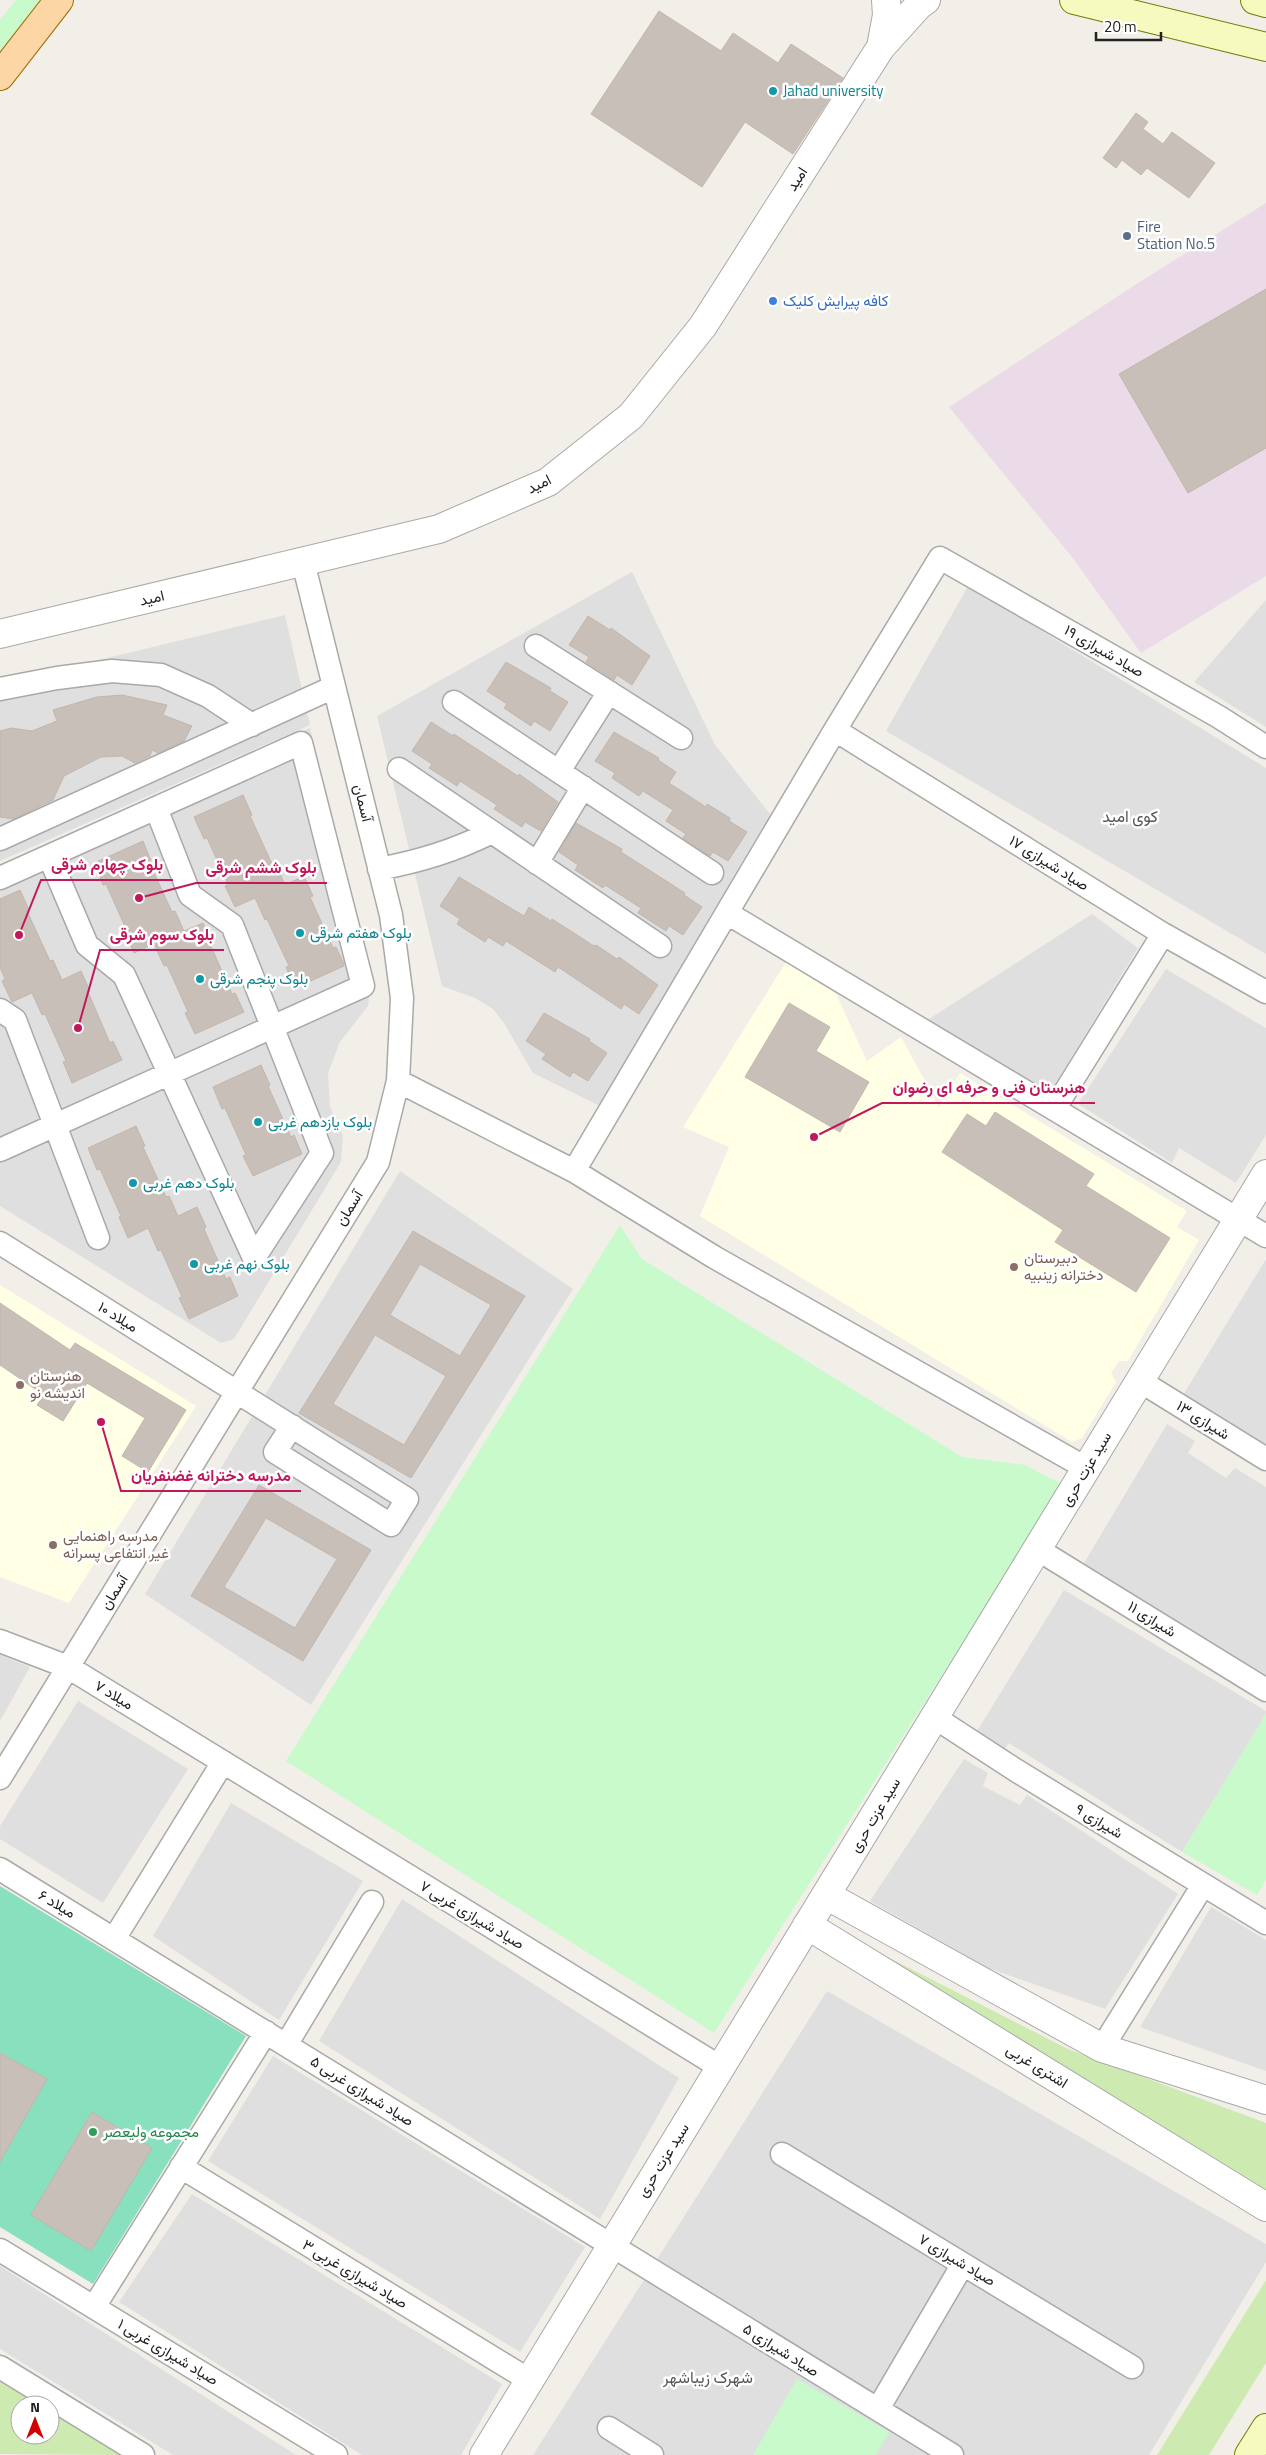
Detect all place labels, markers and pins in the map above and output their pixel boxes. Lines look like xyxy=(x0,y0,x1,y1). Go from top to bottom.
place label: Jahad university xyxy=(783,79,884,102)
marker: Jahad university xyxy=(767,85,779,97)
place label: Fire Station No.5 xyxy=(1137,215,1215,255)
marker: Fire Station No.5 xyxy=(1121,230,1133,242)
place label: کافه پیرایش کلیک xyxy=(783,289,889,312)
marker: کافه پیرایش کلیک xyxy=(767,295,779,307)
callout: بلوک چهارم شرقی xyxy=(41,849,173,880)
callout: بلوک ششم شرقی xyxy=(196,852,327,883)
callout: بلوک سوم شرقی xyxy=(100,919,224,950)
place label: بلوک هفتم شرقی xyxy=(310,921,412,944)
marker: بلوک هفتم شرقی xyxy=(294,927,306,939)
place label: بلوک پنجم شرقی xyxy=(210,967,308,990)
marker: بلوک پنجم شرقی xyxy=(194,973,206,985)
callout: هنرستان فنی و حرفه ای رضوان xyxy=(882,1072,1095,1103)
place label: بلوک یازدهم غربی xyxy=(268,1110,372,1133)
marker: بلوک یازدهم غربی xyxy=(252,1116,264,1128)
place label: بلوک دهم غربی xyxy=(143,1171,235,1194)
marker: بلوک دهم غربی xyxy=(127,1177,139,1189)
place label: دبیرستان دخترانه زینبیه xyxy=(1024,1246,1104,1286)
place label: بلوک نهم غربی xyxy=(204,1252,290,1275)
marker: بلوک نهم غربی xyxy=(188,1258,200,1270)
marker: دبیرستان دخترانه زینبیه xyxy=(1008,1261,1020,1273)
place label: هنرستان اندیشه نو xyxy=(30,1364,85,1404)
marker: هنرستان اندیشه نو xyxy=(14,1379,26,1391)
callout: مدرسه دخترانه غضنفریان xyxy=(121,1460,301,1491)
place label: مدرسه راهنمایی غیر انتفاعی پسرانه xyxy=(63,1524,169,1564)
marker: مدرسه راهنمایی غیر انتفاعی پسرانه xyxy=(47,1539,59,1551)
place label: مجموعه ولیعصر xyxy=(102,2120,199,2143)
marker: مجموعه ولیعصر xyxy=(87,2126,99,2138)

